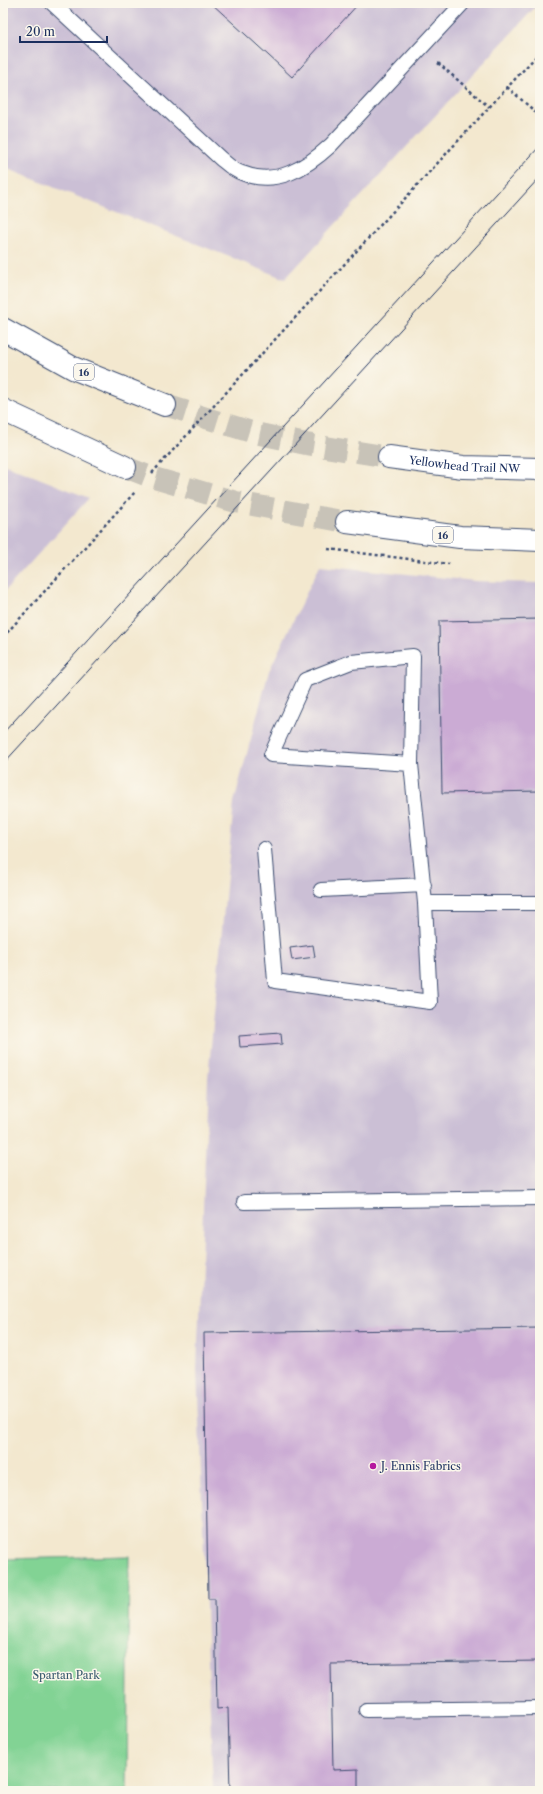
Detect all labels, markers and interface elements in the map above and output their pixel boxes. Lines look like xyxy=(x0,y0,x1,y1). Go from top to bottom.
scale bar xyxy=(20,18,107,44)
text: 20 m xyxy=(26,24,55,39)
road number: 16 xyxy=(74,364,94,380)
street label: Yellowhead Trail NW xyxy=(407,453,521,476)
road number: 16 xyxy=(433,527,453,543)
place label: J. Ennis Fabrics xyxy=(379,1459,461,1473)
marker: J. Ennis Fabrics xyxy=(368,1461,378,1471)
park label: Spartan Park xyxy=(32,1668,100,1682)

